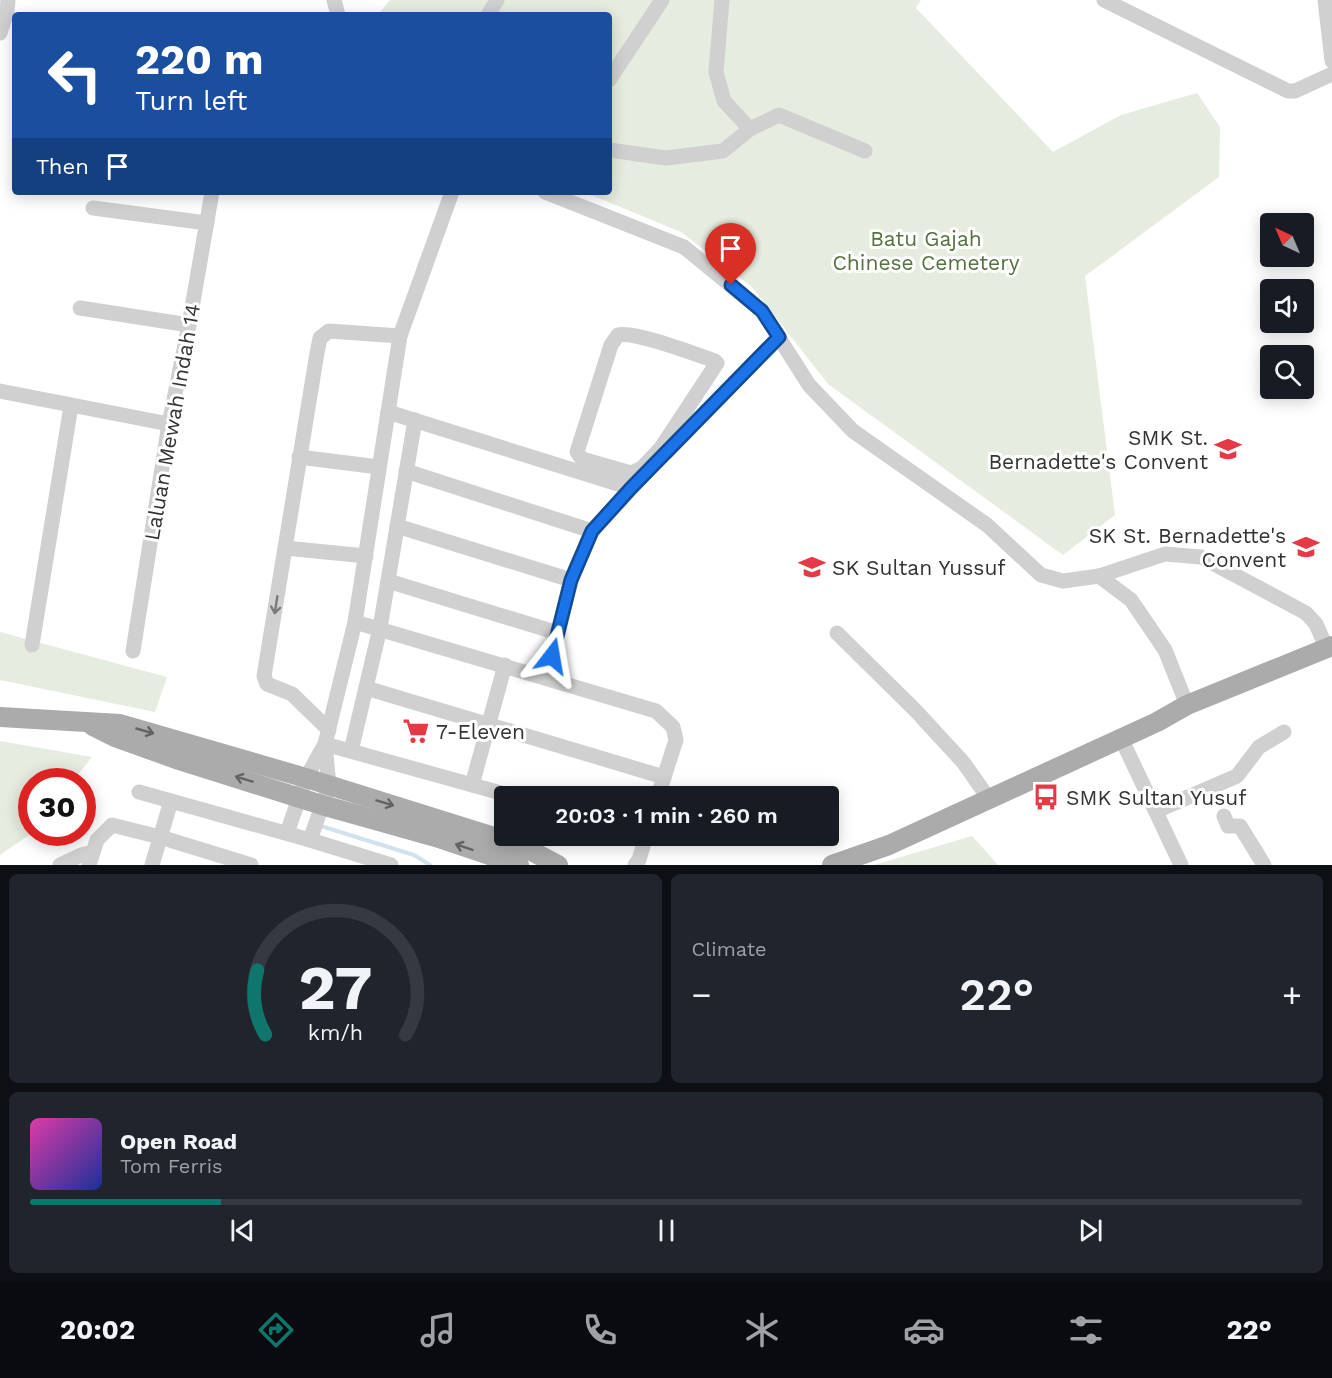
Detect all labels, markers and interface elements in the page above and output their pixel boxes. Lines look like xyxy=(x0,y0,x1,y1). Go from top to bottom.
text: 220 m xyxy=(135,35,264,84)
icon: left xyxy=(36,36,114,114)
text: Turn left xyxy=(135,85,247,117)
icon: arrive xyxy=(101,150,134,183)
text: Then xyxy=(36,154,89,179)
north arrow xyxy=(1260,213,1314,267)
map controls xyxy=(1260,213,1314,399)
pin xyxy=(705,223,756,285)
park label: Batu Gajah Chinese Cemetery xyxy=(832,226,1020,275)
icon: arrive xyxy=(714,232,747,265)
button: sound xyxy=(1260,279,1314,333)
street label: Laluan Mewah Indah 14 xyxy=(139,302,205,542)
button: search xyxy=(1260,345,1314,399)
place label: SMK St. Bernadette's Convent xyxy=(988,425,1208,474)
school or university icon: SMK St. Bernadette's Convent xyxy=(1213,434,1243,464)
place label: SK St. Bernadette's Convent xyxy=(1089,523,1286,572)
school or university icon: SK St. Bernadette's Convent xyxy=(1291,532,1321,562)
school or university icon: SK Sultan Yussuf xyxy=(797,552,827,582)
place label: SK Sultan Yussuf xyxy=(832,555,1006,580)
one-way arrow xyxy=(270,595,281,615)
position arrow xyxy=(520,624,584,688)
supermarket icon: 7-Eleven xyxy=(401,716,431,746)
place label: 7-Eleven xyxy=(436,719,525,744)
one-way arrow xyxy=(135,726,154,737)
speed limit sign: 30 xyxy=(18,768,96,846)
one-way arrow xyxy=(235,773,254,784)
bus stop icon: SMK Sultan Yusuf xyxy=(1031,782,1061,812)
place label: SMK Sultan Yusuf xyxy=(1066,785,1246,810)
one-way arrow xyxy=(375,798,394,809)
text: 20:03 · 1 min · 260 m xyxy=(555,803,778,828)
one-way arrow xyxy=(455,841,474,852)
text: Climate xyxy=(692,937,767,961)
text: 27 xyxy=(298,951,372,1024)
text: 22° xyxy=(959,968,1034,1021)
text: − xyxy=(692,975,711,1014)
text: + xyxy=(1282,975,1302,1014)
text: km/h xyxy=(308,1021,363,1046)
text: Open Road xyxy=(120,1129,237,1154)
text: Tom Ferris xyxy=(120,1154,223,1178)
icon: previous xyxy=(226,1214,259,1247)
icon: pause xyxy=(650,1214,683,1247)
icon: next xyxy=(1074,1214,1107,1247)
icon: directions xyxy=(255,1309,297,1351)
icon: music xyxy=(417,1309,459,1351)
icon: phone xyxy=(579,1309,621,1351)
icon: climate xyxy=(741,1309,783,1351)
icon: car xyxy=(903,1309,945,1351)
icon: filters xyxy=(1065,1309,1107,1351)
text: 20:02 xyxy=(60,1314,135,1346)
text: 22° xyxy=(1226,1314,1272,1346)

